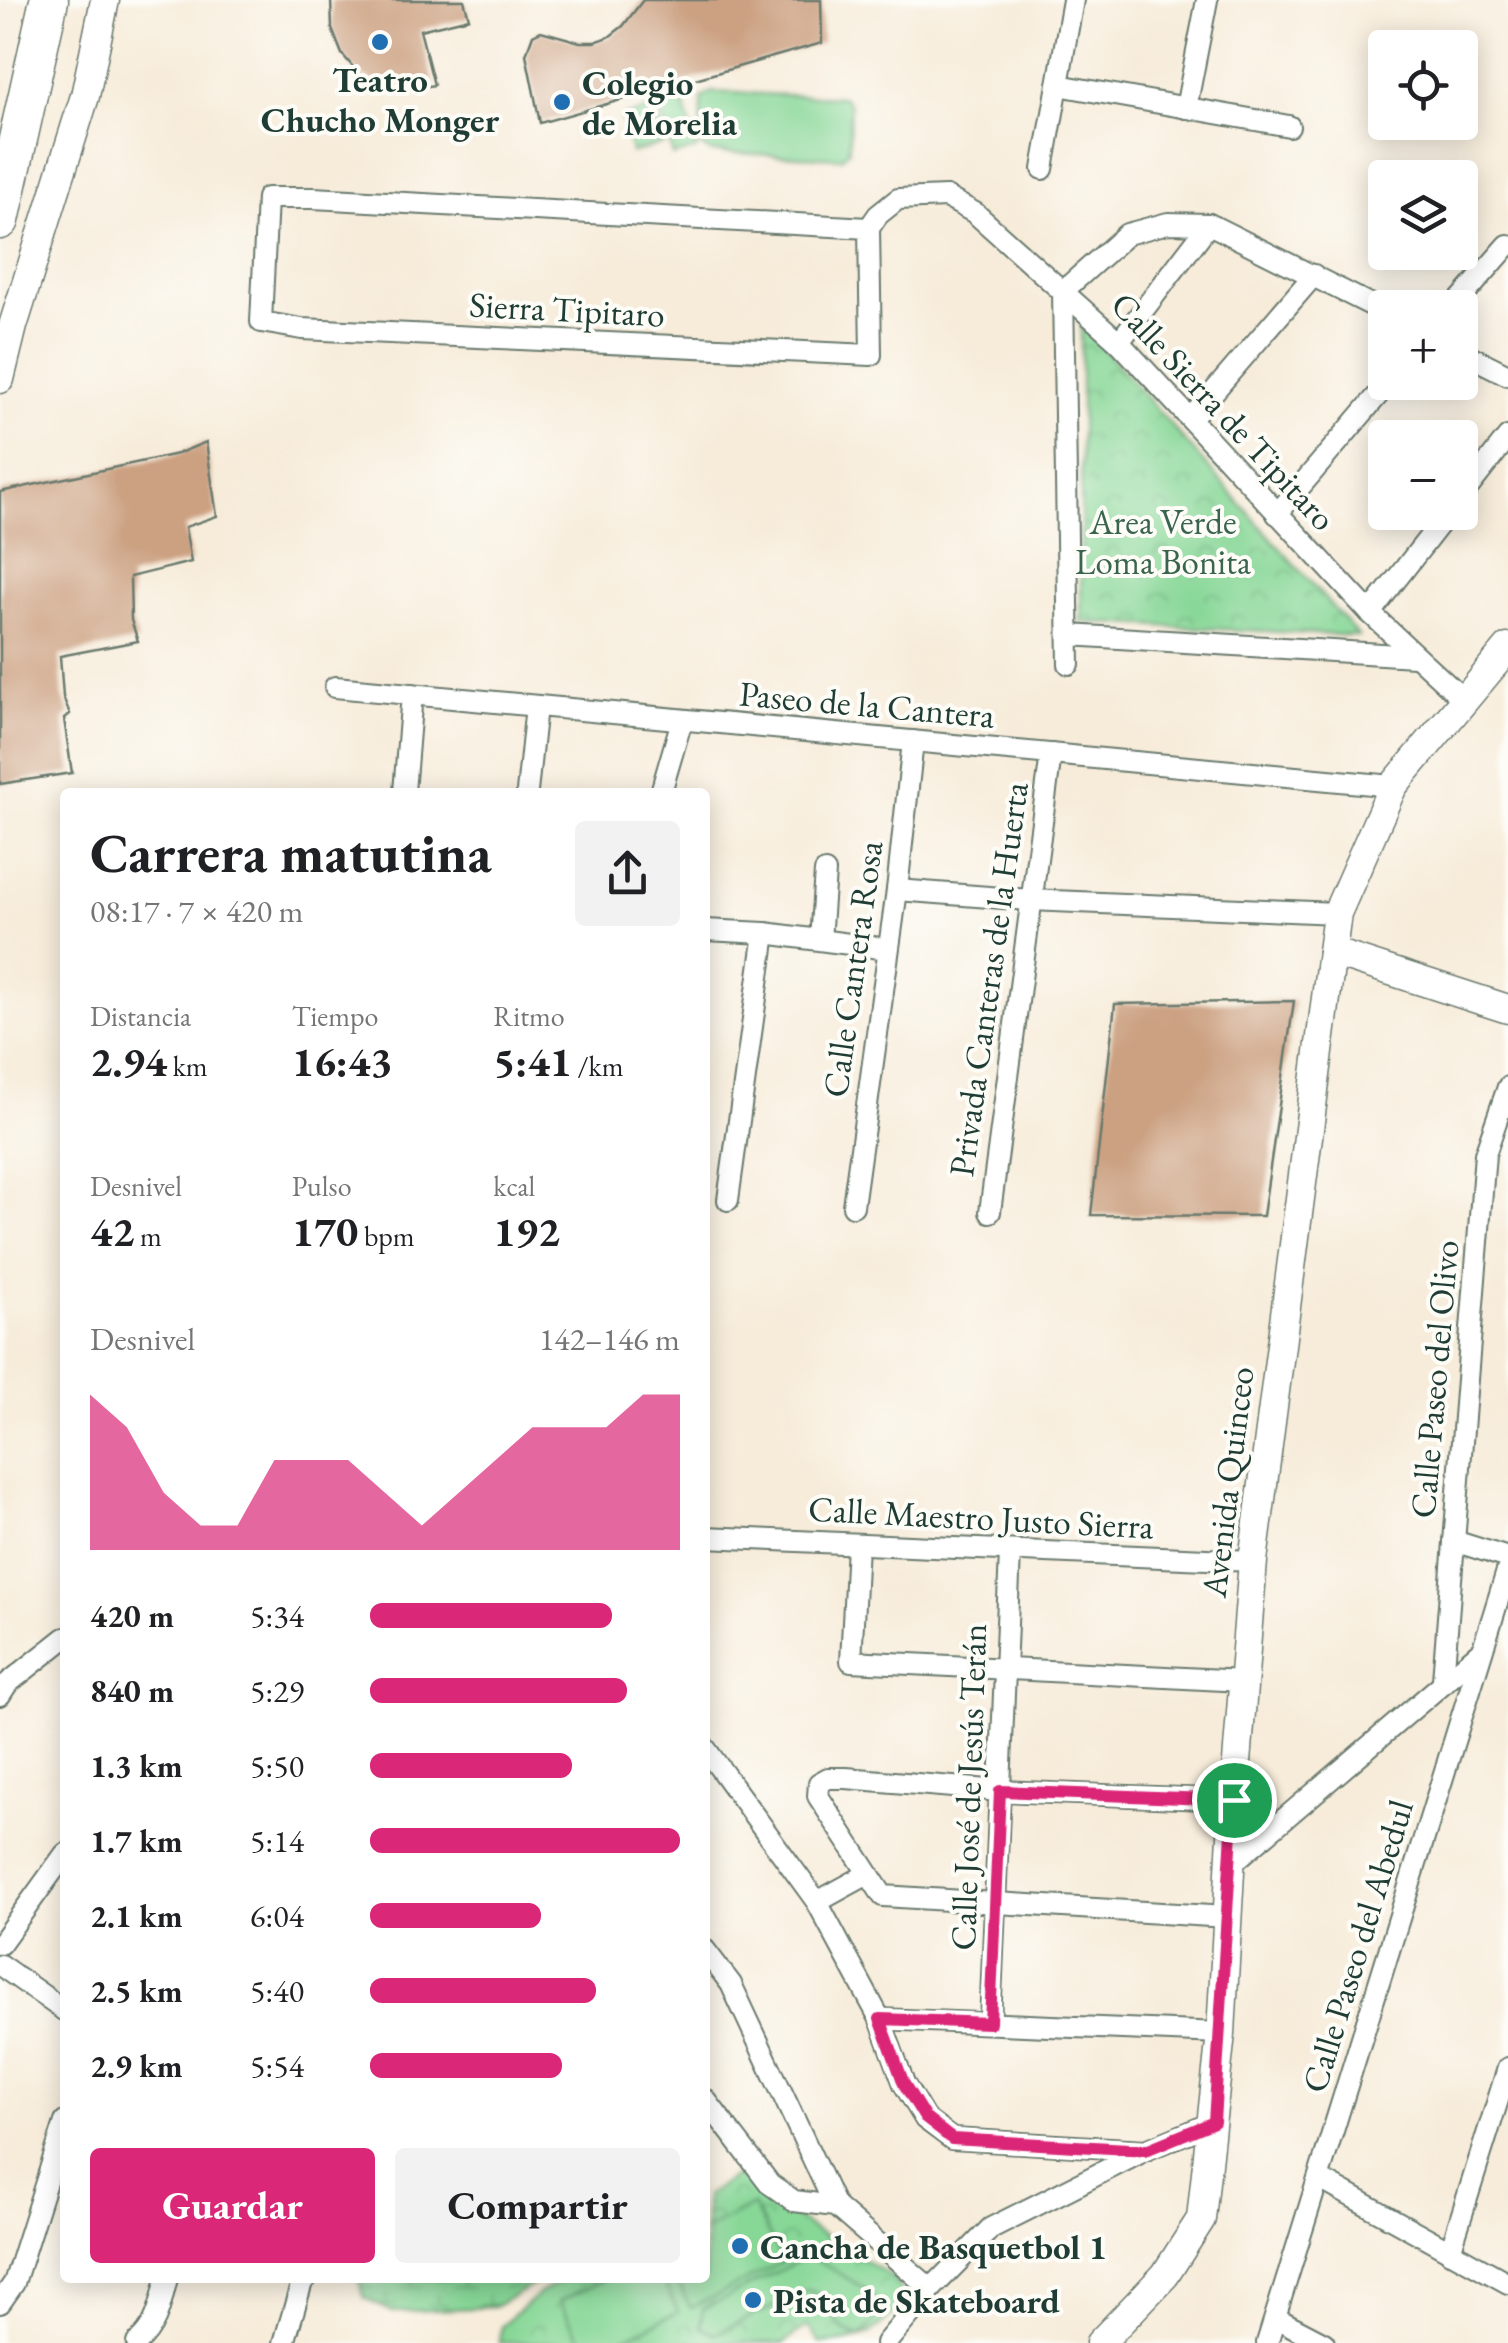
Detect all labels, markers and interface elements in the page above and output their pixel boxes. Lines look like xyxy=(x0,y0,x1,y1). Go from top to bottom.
map controls xyxy=(1368,30,1478,530)
button: locate xyxy=(1368,30,1478,140)
marker: Teatro Chucho Monger xyxy=(369,31,391,53)
place label: Teatro Chucho Monger xyxy=(261,57,500,142)
place label: Colegio de Morelia xyxy=(582,60,738,145)
marker: Colegio de Morelia xyxy=(551,91,573,113)
button: layers xyxy=(1368,160,1478,270)
street label: Sierra Tipitaro xyxy=(468,281,666,337)
street label: Calle Sierra de Tipitaro xyxy=(1102,282,1346,540)
button: + xyxy=(1368,290,1478,400)
button: − xyxy=(1368,420,1478,530)
park label: Area Verde Loma Bonita xyxy=(1075,499,1251,584)
street label: Paseo de la Cantera xyxy=(738,670,996,738)
street label: Privada Canteras de la Huerta xyxy=(938,779,1038,1179)
text: Carrera matutina xyxy=(90,817,492,888)
button: share xyxy=(575,821,680,926)
street label: Calle Cantera Rosa xyxy=(812,838,892,1100)
text: 08:17 · 7 × 420 m xyxy=(90,890,303,932)
text: Distancia xyxy=(90,998,191,1034)
text: Tiempo xyxy=(292,998,378,1034)
text: Ritmo xyxy=(493,998,565,1034)
text: 2.94 xyxy=(90,1034,167,1089)
text: 16:43 xyxy=(292,1034,392,1089)
text: 5:41 xyxy=(493,1034,572,1089)
text: km xyxy=(167,1048,208,1084)
text: /km xyxy=(572,1048,624,1084)
text: Desnivel xyxy=(90,1168,182,1204)
text: Pulso xyxy=(292,1168,352,1204)
text: kcal xyxy=(493,1168,535,1204)
text: 42 xyxy=(90,1204,134,1259)
text: 170 xyxy=(292,1204,358,1259)
text: 192 xyxy=(493,1204,560,1259)
text: m xyxy=(134,1218,162,1254)
text: bpm xyxy=(358,1218,415,1254)
street label: Calle Paseo del Olivo xyxy=(1399,1238,1469,1520)
text: Desnivel xyxy=(90,1318,195,1360)
text: 142–146 m xyxy=(539,1318,680,1360)
street label: Avenida Quinceo xyxy=(1190,1364,1263,1601)
street label: Calle Maestro Justo Sierra xyxy=(807,1485,1155,1549)
text: 420 m xyxy=(90,1595,174,1637)
text: 5:34 xyxy=(250,1595,304,1637)
street label: Calle José de Jesús Terán xyxy=(940,1623,996,1951)
text: 840 m xyxy=(90,1670,174,1712)
text: 5:29 xyxy=(250,1670,304,1712)
text: 1.3 km xyxy=(90,1745,183,1787)
text: 5:50 xyxy=(250,1745,304,1787)
pin xyxy=(1192,1758,1277,1843)
icon: arrive xyxy=(1207,1773,1262,1828)
street label: Calle Paseo del Abedul xyxy=(1291,1794,1423,2098)
text: 1.7 km xyxy=(90,1820,183,1862)
text: 5:14 xyxy=(250,1820,304,1862)
text: 2.1 km xyxy=(90,1895,183,1937)
text: 6:04 xyxy=(250,1895,304,1937)
text: 2.5 km xyxy=(90,1970,183,2012)
text: 5:40 xyxy=(250,1970,304,2012)
text: 2.9 km xyxy=(90,2045,183,2087)
text: 5:54 xyxy=(250,2045,304,2087)
button: Guardar xyxy=(90,2148,375,2263)
button: Compartir xyxy=(395,2148,680,2263)
place label: Cancha de Basquetbol 1 xyxy=(760,2224,1107,2269)
marker: Cancha de Basquetbol 1 xyxy=(729,2235,751,2257)
place label: Pista de Skateboard xyxy=(773,2278,1060,2323)
marker: Pista de Skateboard xyxy=(742,2289,764,2311)

